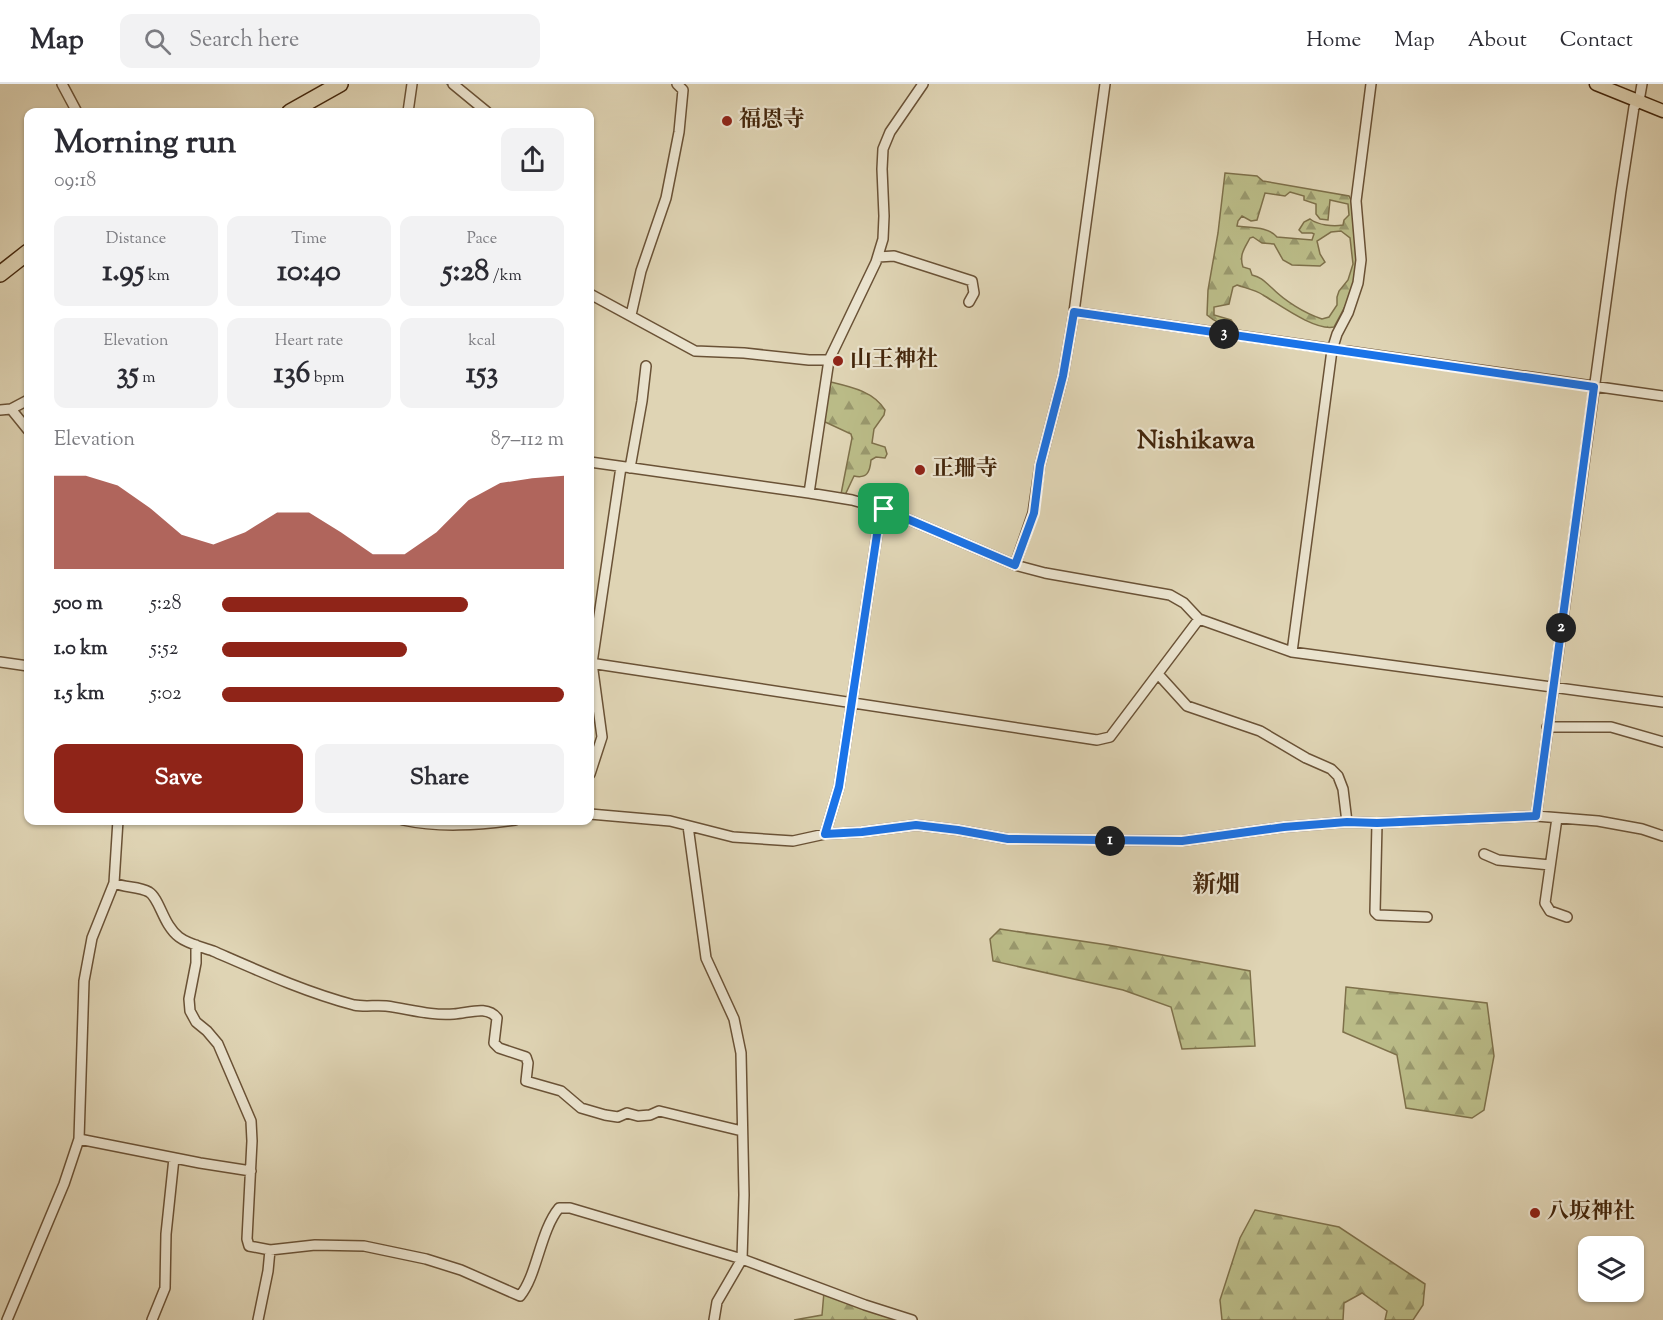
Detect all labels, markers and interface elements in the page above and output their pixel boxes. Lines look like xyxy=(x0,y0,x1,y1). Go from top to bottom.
search box xyxy=(120,14,540,68)
text: Map xyxy=(30,21,84,61)
icon: search xyxy=(141,25,174,58)
text: Search here xyxy=(189,25,299,57)
text: Home xyxy=(1306,26,1361,56)
text: Map xyxy=(1394,26,1435,56)
text: About xyxy=(1468,26,1527,56)
text: Contact xyxy=(1560,26,1633,56)
place label: 福恩寺 xyxy=(739,105,805,137)
marker: 福恩寺 xyxy=(720,114,734,128)
text: Morning run xyxy=(54,120,236,168)
button: share xyxy=(501,128,564,191)
text: 09:18 xyxy=(54,167,96,196)
text: Distance xyxy=(106,228,166,251)
text: Time xyxy=(291,228,327,251)
text: Pace xyxy=(467,228,497,251)
text: 1.95 xyxy=(102,251,144,294)
text: 10:40 xyxy=(277,251,341,294)
text: 5:28 xyxy=(442,251,489,294)
text: km xyxy=(144,265,170,288)
text: /km xyxy=(489,265,522,288)
pin: 3 xyxy=(1209,319,1239,349)
text: 3 xyxy=(1221,322,1227,345)
text: Elevation xyxy=(104,330,168,353)
text: Heart rate xyxy=(275,330,343,353)
text: kcal xyxy=(468,330,496,353)
place label: 山王神社 xyxy=(850,345,938,377)
text: 35 xyxy=(116,353,139,396)
text: 136 xyxy=(273,353,310,396)
text: 153 xyxy=(466,353,498,396)
marker: 山王神社 xyxy=(831,354,845,368)
text: m xyxy=(139,367,156,390)
text: bpm xyxy=(310,367,345,390)
district label: Nishikawa xyxy=(1137,423,1255,460)
text: Elevation xyxy=(54,426,135,455)
text: 87–112 m xyxy=(491,426,564,455)
place label: 正珊寺 xyxy=(932,454,998,486)
marker: 正珊寺 xyxy=(913,463,927,477)
pin xyxy=(858,483,909,534)
icon: arrive xyxy=(867,492,900,525)
text: 500 m xyxy=(54,590,103,619)
text: 5:28 xyxy=(150,590,181,619)
pin: 2 xyxy=(1546,613,1576,643)
text: 2 xyxy=(1557,616,1565,639)
text: 1.0 km xyxy=(54,635,108,664)
text: 5:52 xyxy=(150,635,178,664)
text: 1.5 km xyxy=(54,680,104,709)
text: 5:02 xyxy=(150,680,182,709)
button: Save xyxy=(54,744,303,813)
button: Share xyxy=(315,744,564,813)
pin: 1 xyxy=(1095,826,1125,856)
text: 1 xyxy=(1107,829,1113,852)
district label: 新畑 xyxy=(1192,869,1240,903)
place label: 八坂神社 xyxy=(1547,1197,1635,1229)
marker: 八坂神社 xyxy=(1528,1206,1542,1220)
map controls xyxy=(1578,1236,1644,1302)
button: layers xyxy=(1578,1236,1644,1302)

